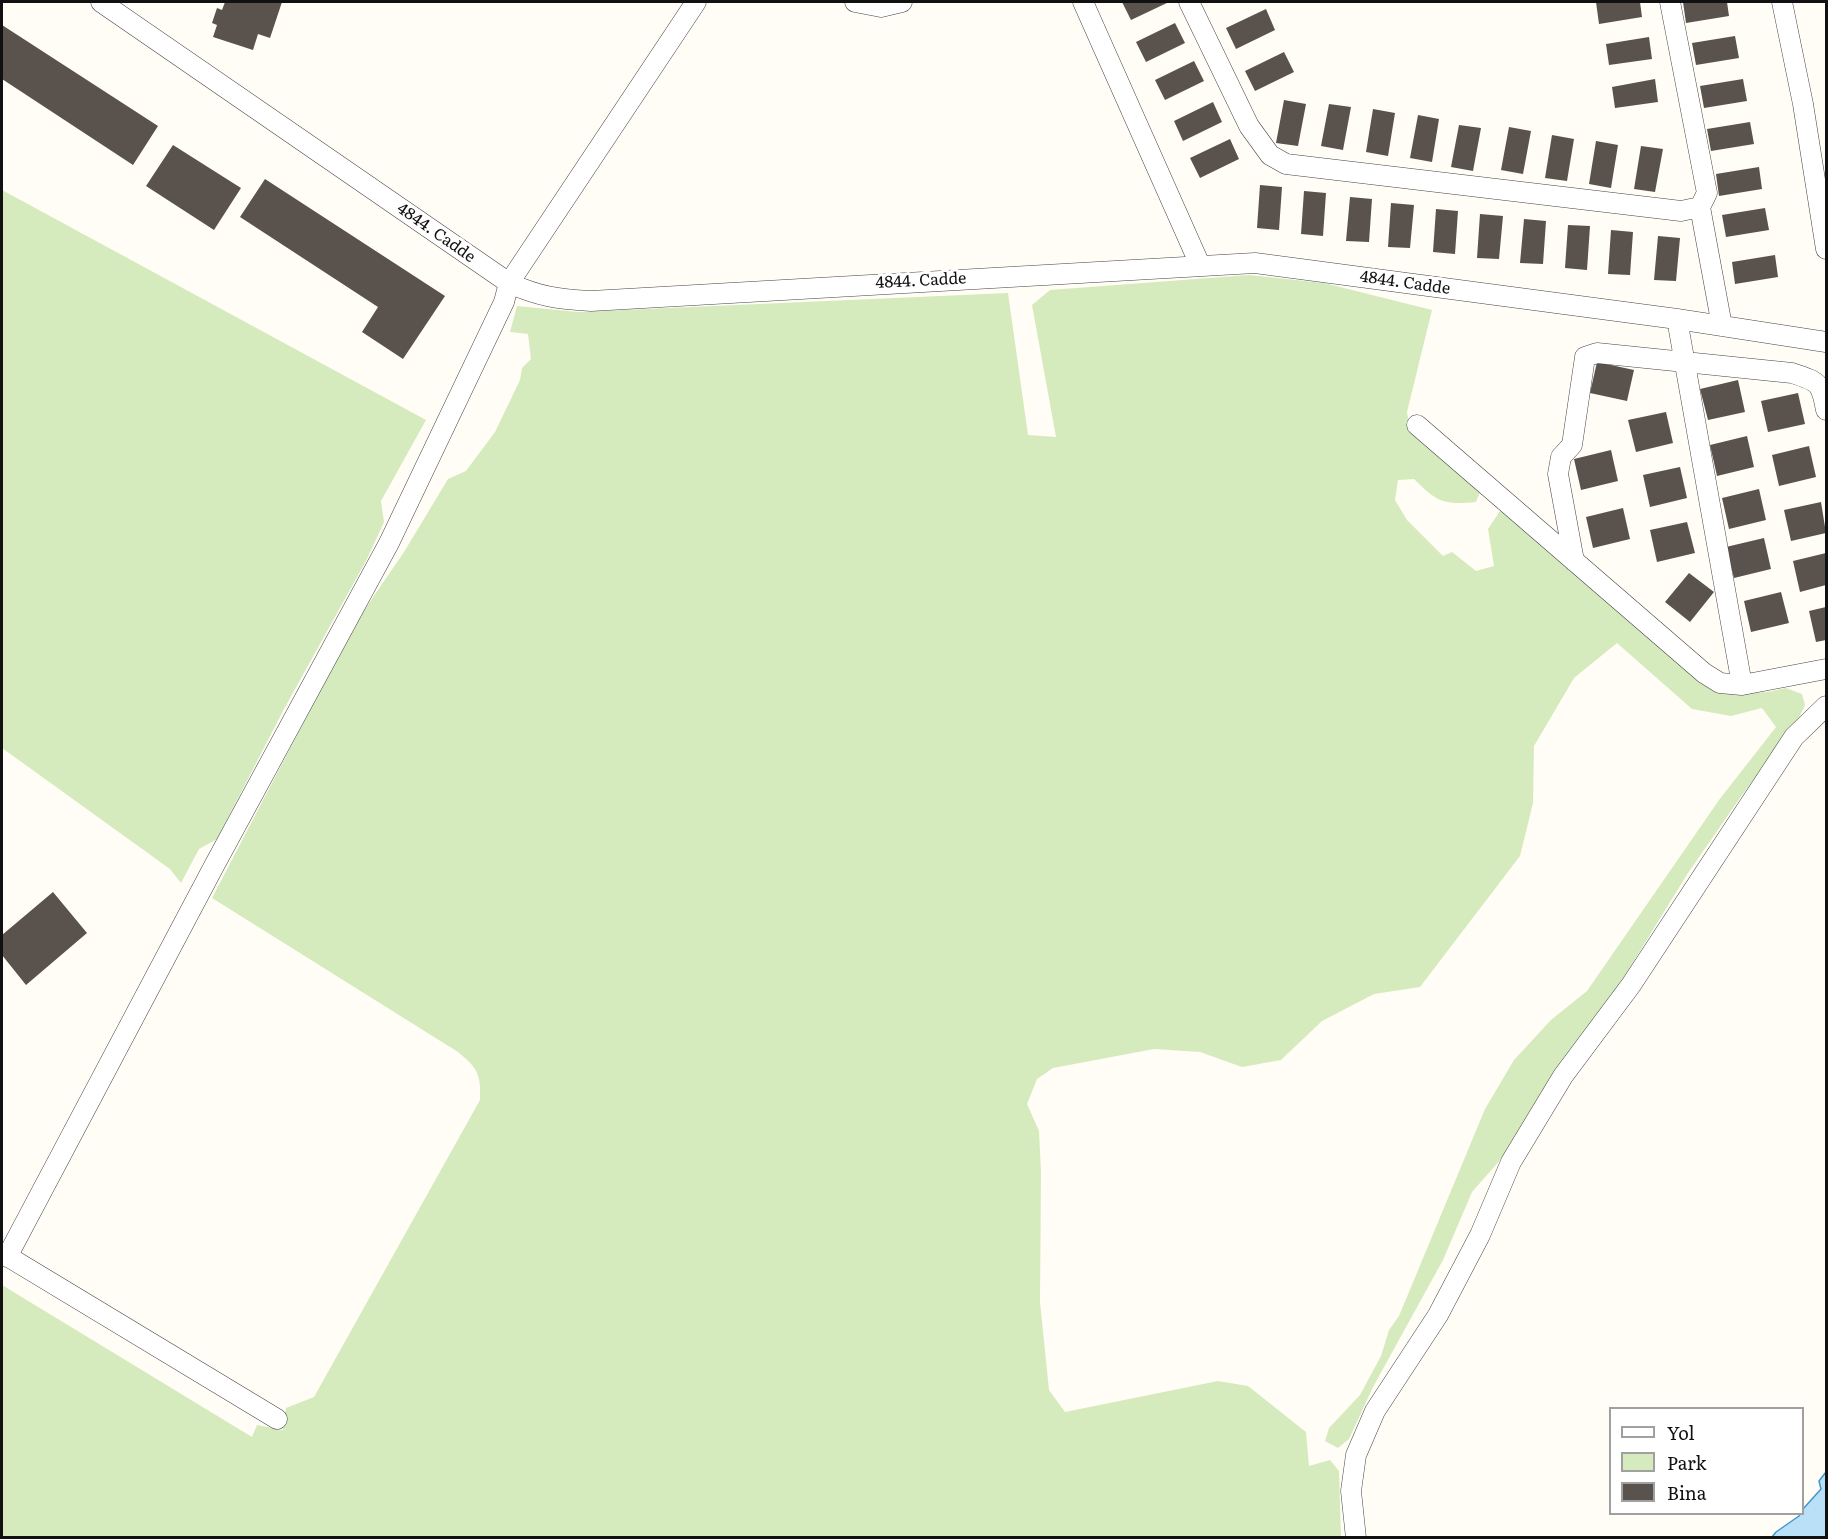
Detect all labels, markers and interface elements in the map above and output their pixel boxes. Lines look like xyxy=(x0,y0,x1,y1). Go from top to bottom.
street label: 4844. Cadde xyxy=(393,199,479,267)
street label: 4844. Cadde xyxy=(1359,267,1451,299)
street label: 4844. Cadde xyxy=(875,269,967,293)
legend xyxy=(1609,1407,1804,1515)
text: Yol xyxy=(1667,1419,1695,1446)
text: Park xyxy=(1667,1449,1706,1476)
text: Bina xyxy=(1667,1479,1707,1506)

